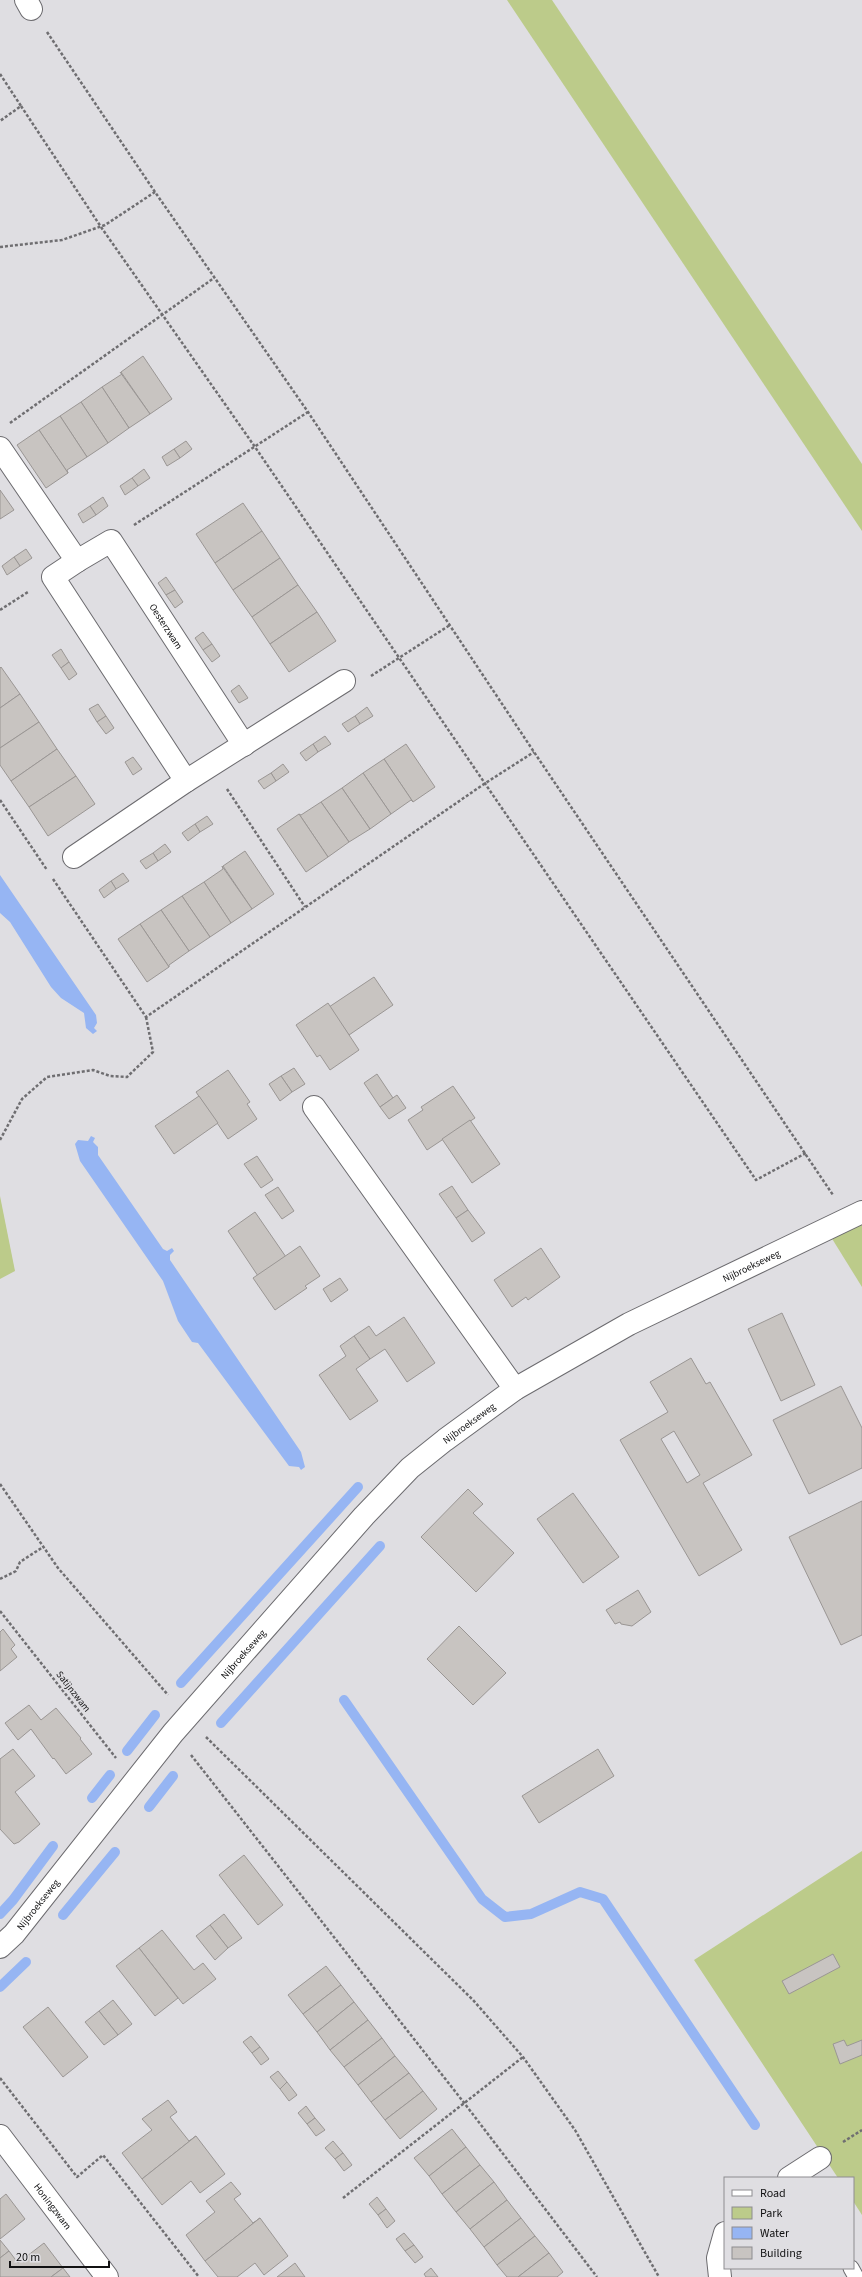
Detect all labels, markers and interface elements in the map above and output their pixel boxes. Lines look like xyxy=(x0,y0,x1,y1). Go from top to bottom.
street label: Oesterzwam xyxy=(146,601,186,652)
street label: Nijbroekseweg xyxy=(720,1247,782,1286)
street label: Nijbroekseweg xyxy=(440,1400,498,1448)
street label: Nijbroekseweg xyxy=(218,1626,269,1682)
street label: Satijnzwam xyxy=(53,1668,94,1715)
street label: Nijbroekseweg xyxy=(14,1876,63,1934)
legend xyxy=(724,2177,854,2269)
street label: Honingzwam xyxy=(30,2181,75,2233)
text: Road xyxy=(760,2185,786,2202)
text: Park xyxy=(760,2205,782,2222)
text: Water xyxy=(760,2225,790,2242)
scale bar xyxy=(10,2243,109,2269)
text: Building xyxy=(760,2245,802,2262)
text: 20 m xyxy=(16,2249,40,2266)

